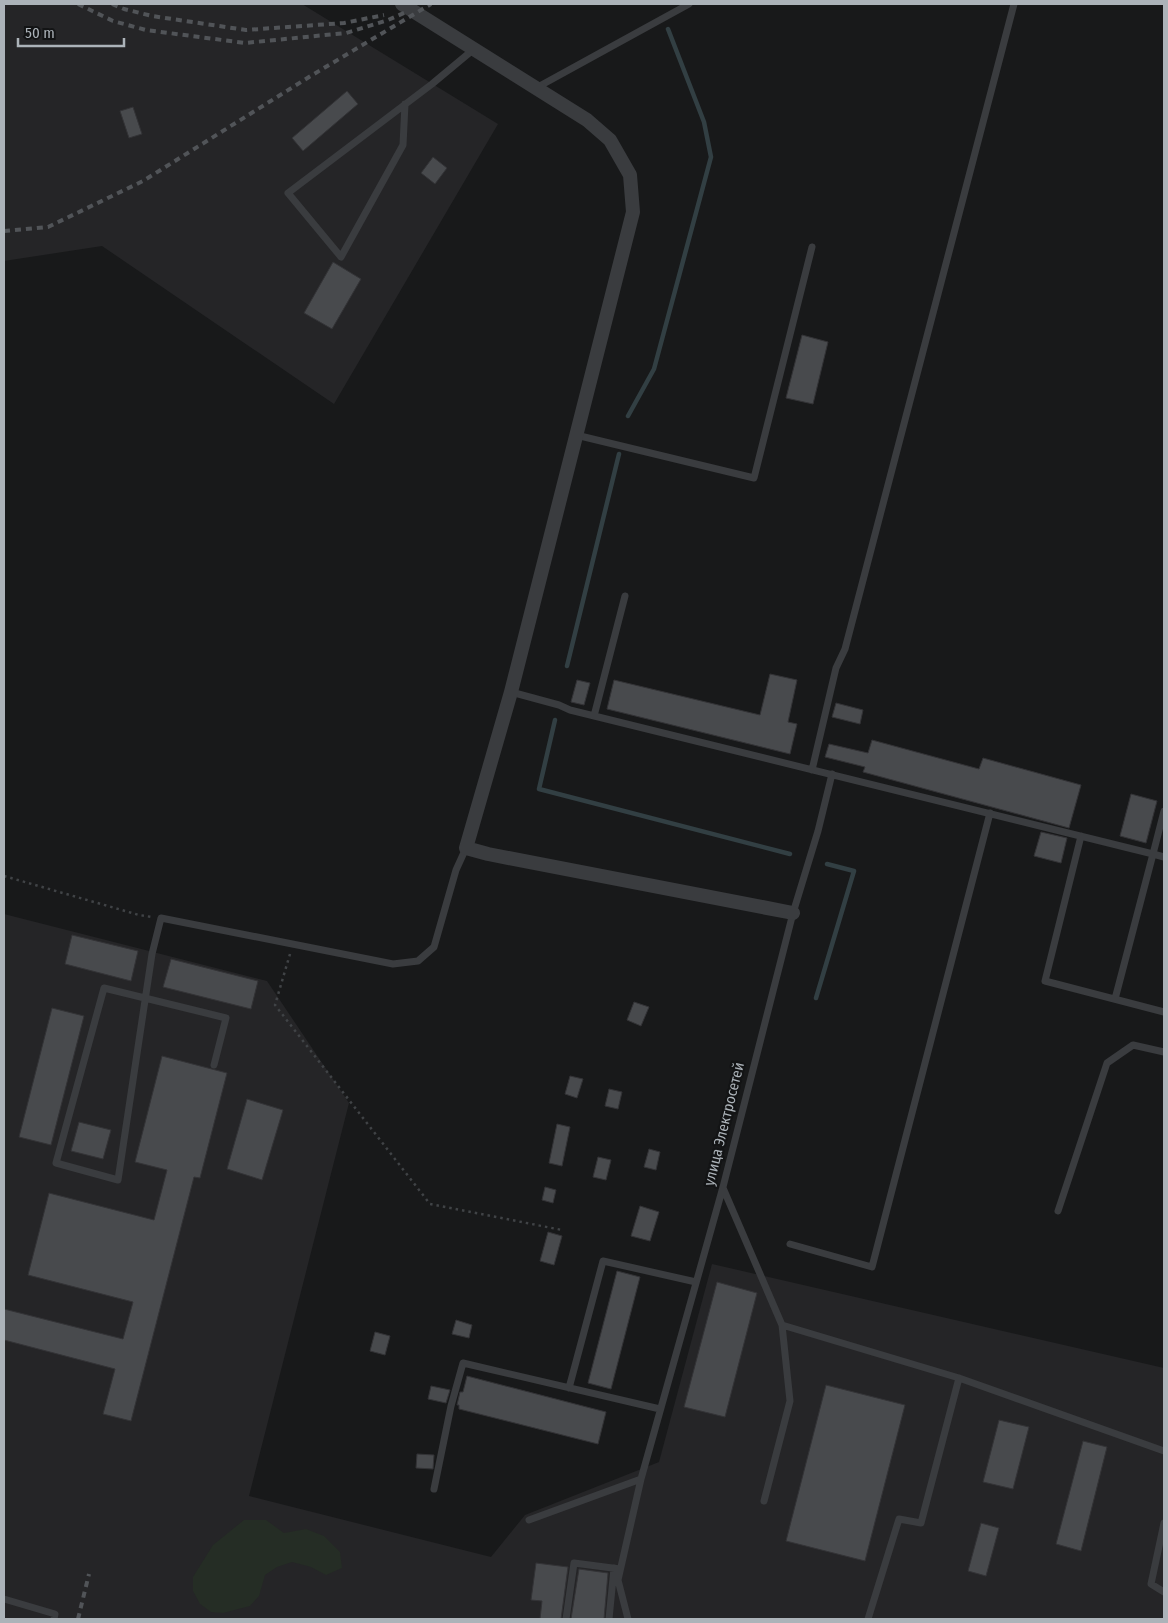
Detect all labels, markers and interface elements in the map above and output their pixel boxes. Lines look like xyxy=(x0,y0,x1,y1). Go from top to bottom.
scale bar xyxy=(18,15,124,47)
text: 50 m xyxy=(25,24,55,42)
street label: улица Электросетей xyxy=(700,1060,748,1188)

